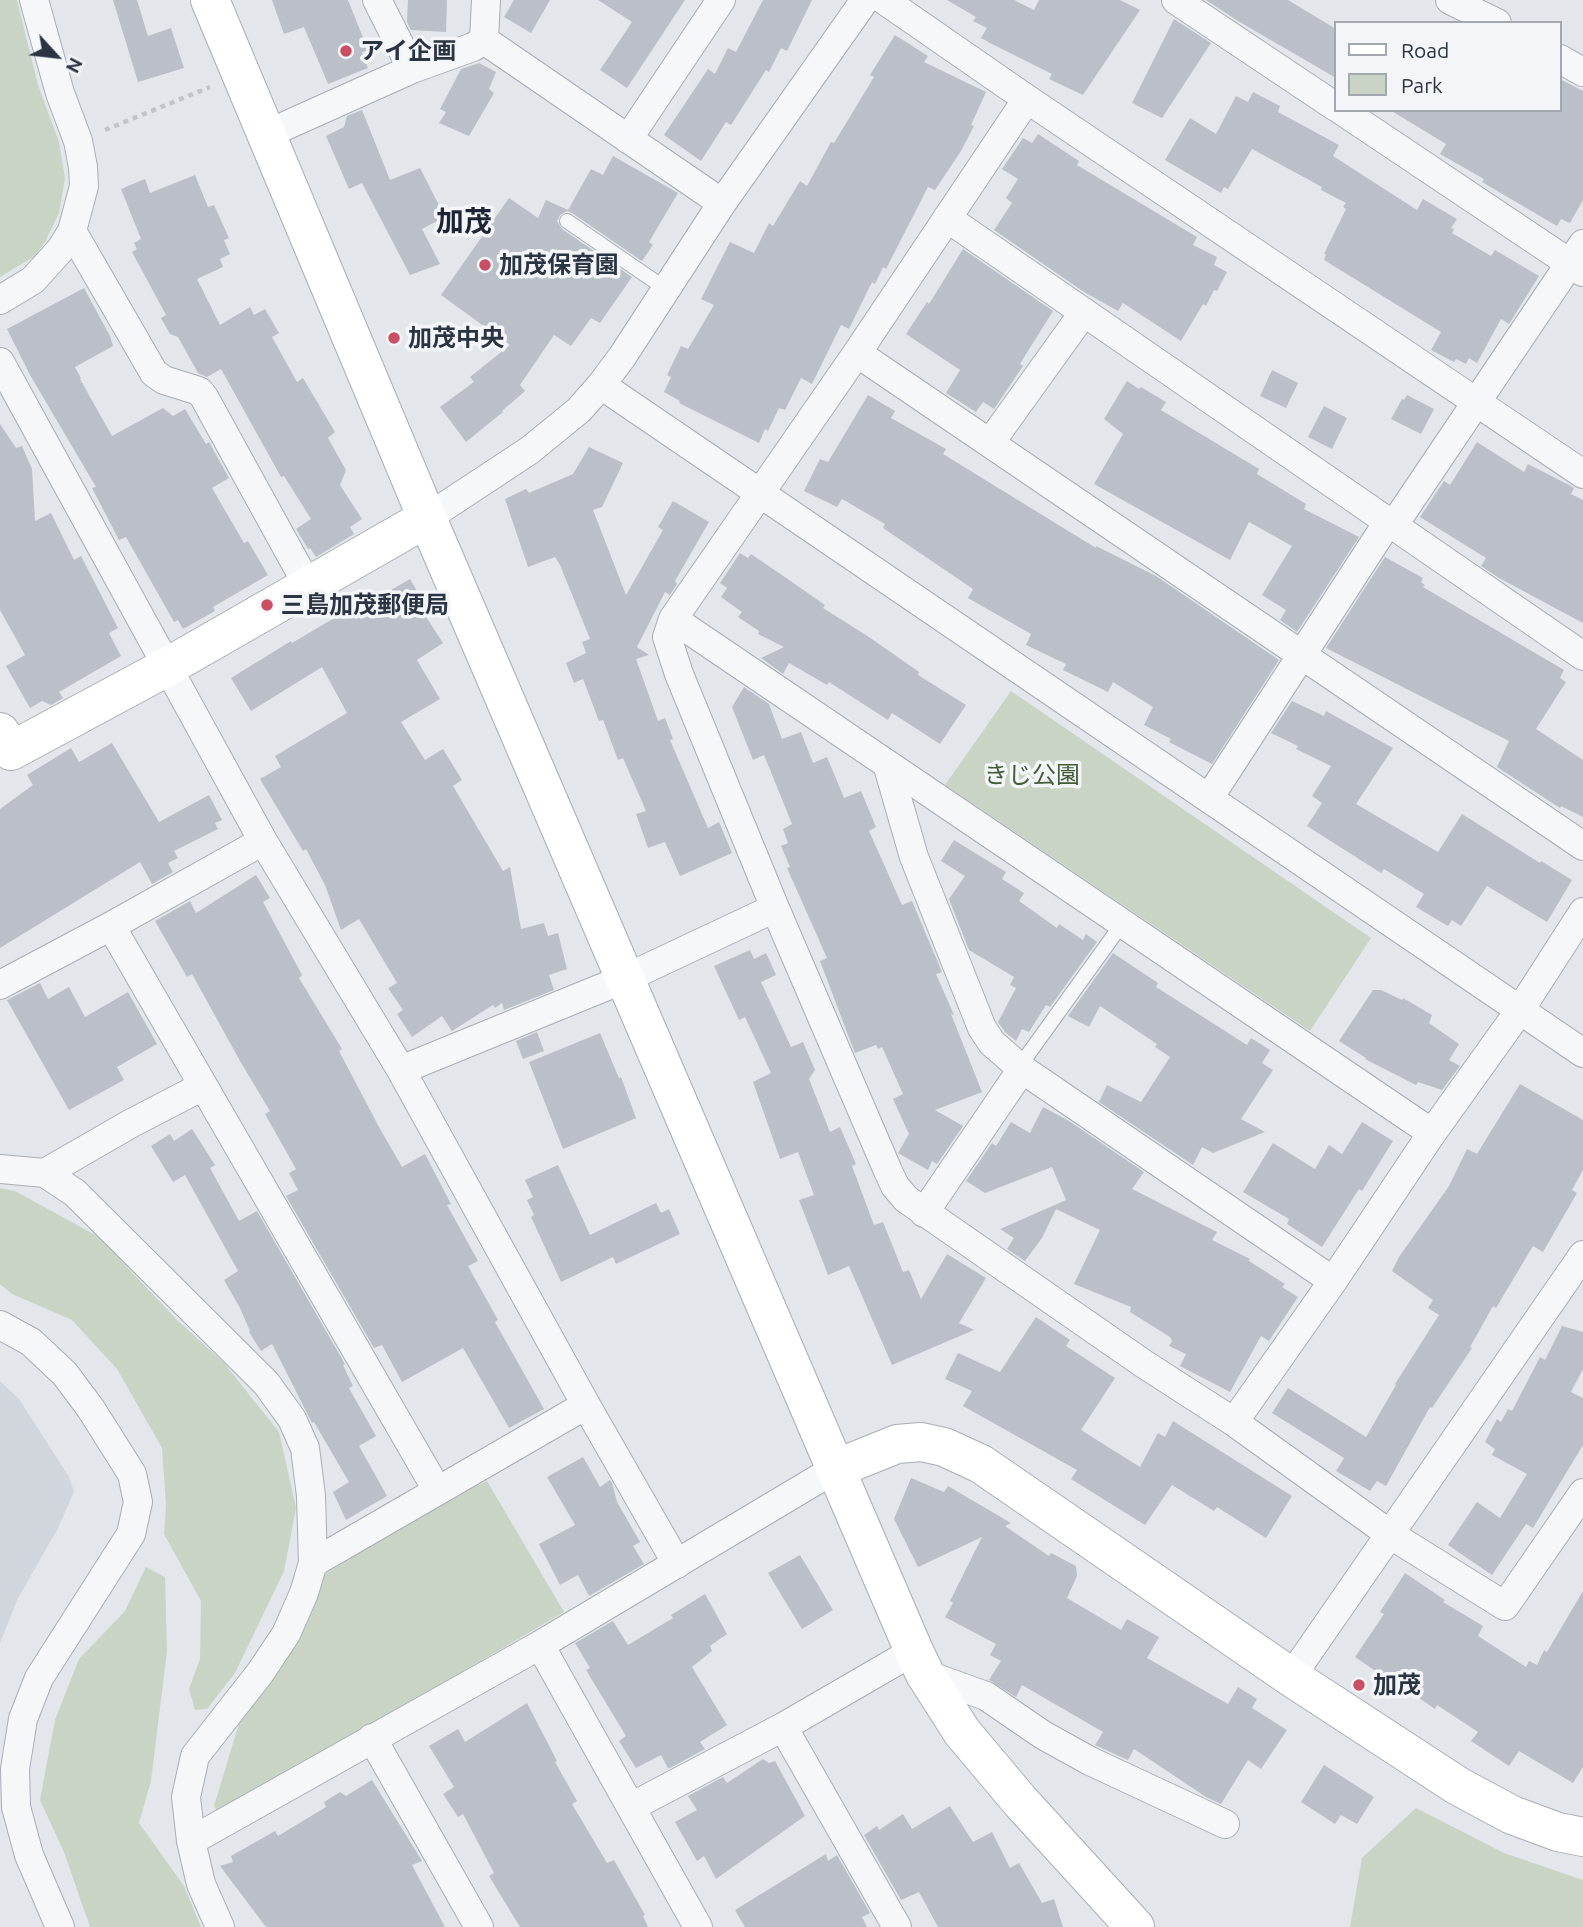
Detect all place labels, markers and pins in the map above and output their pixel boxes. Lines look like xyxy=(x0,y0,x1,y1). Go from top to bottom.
place label: アイ企画 xyxy=(360,37,456,65)
marker: アイ企画 xyxy=(338,43,354,59)
place label: 加茂保育園 xyxy=(499,251,619,279)
marker: 加茂保育園 xyxy=(477,257,493,273)
place label: 加茂中央 xyxy=(408,324,504,352)
marker: 加茂中央 xyxy=(386,330,402,346)
place label: 三島加茂郵便局 xyxy=(281,591,449,619)
marker: 三島加茂郵便局 xyxy=(259,597,275,613)
place label: 加茂 xyxy=(1373,1671,1421,1699)
marker: 加茂 xyxy=(1351,1677,1367,1693)

